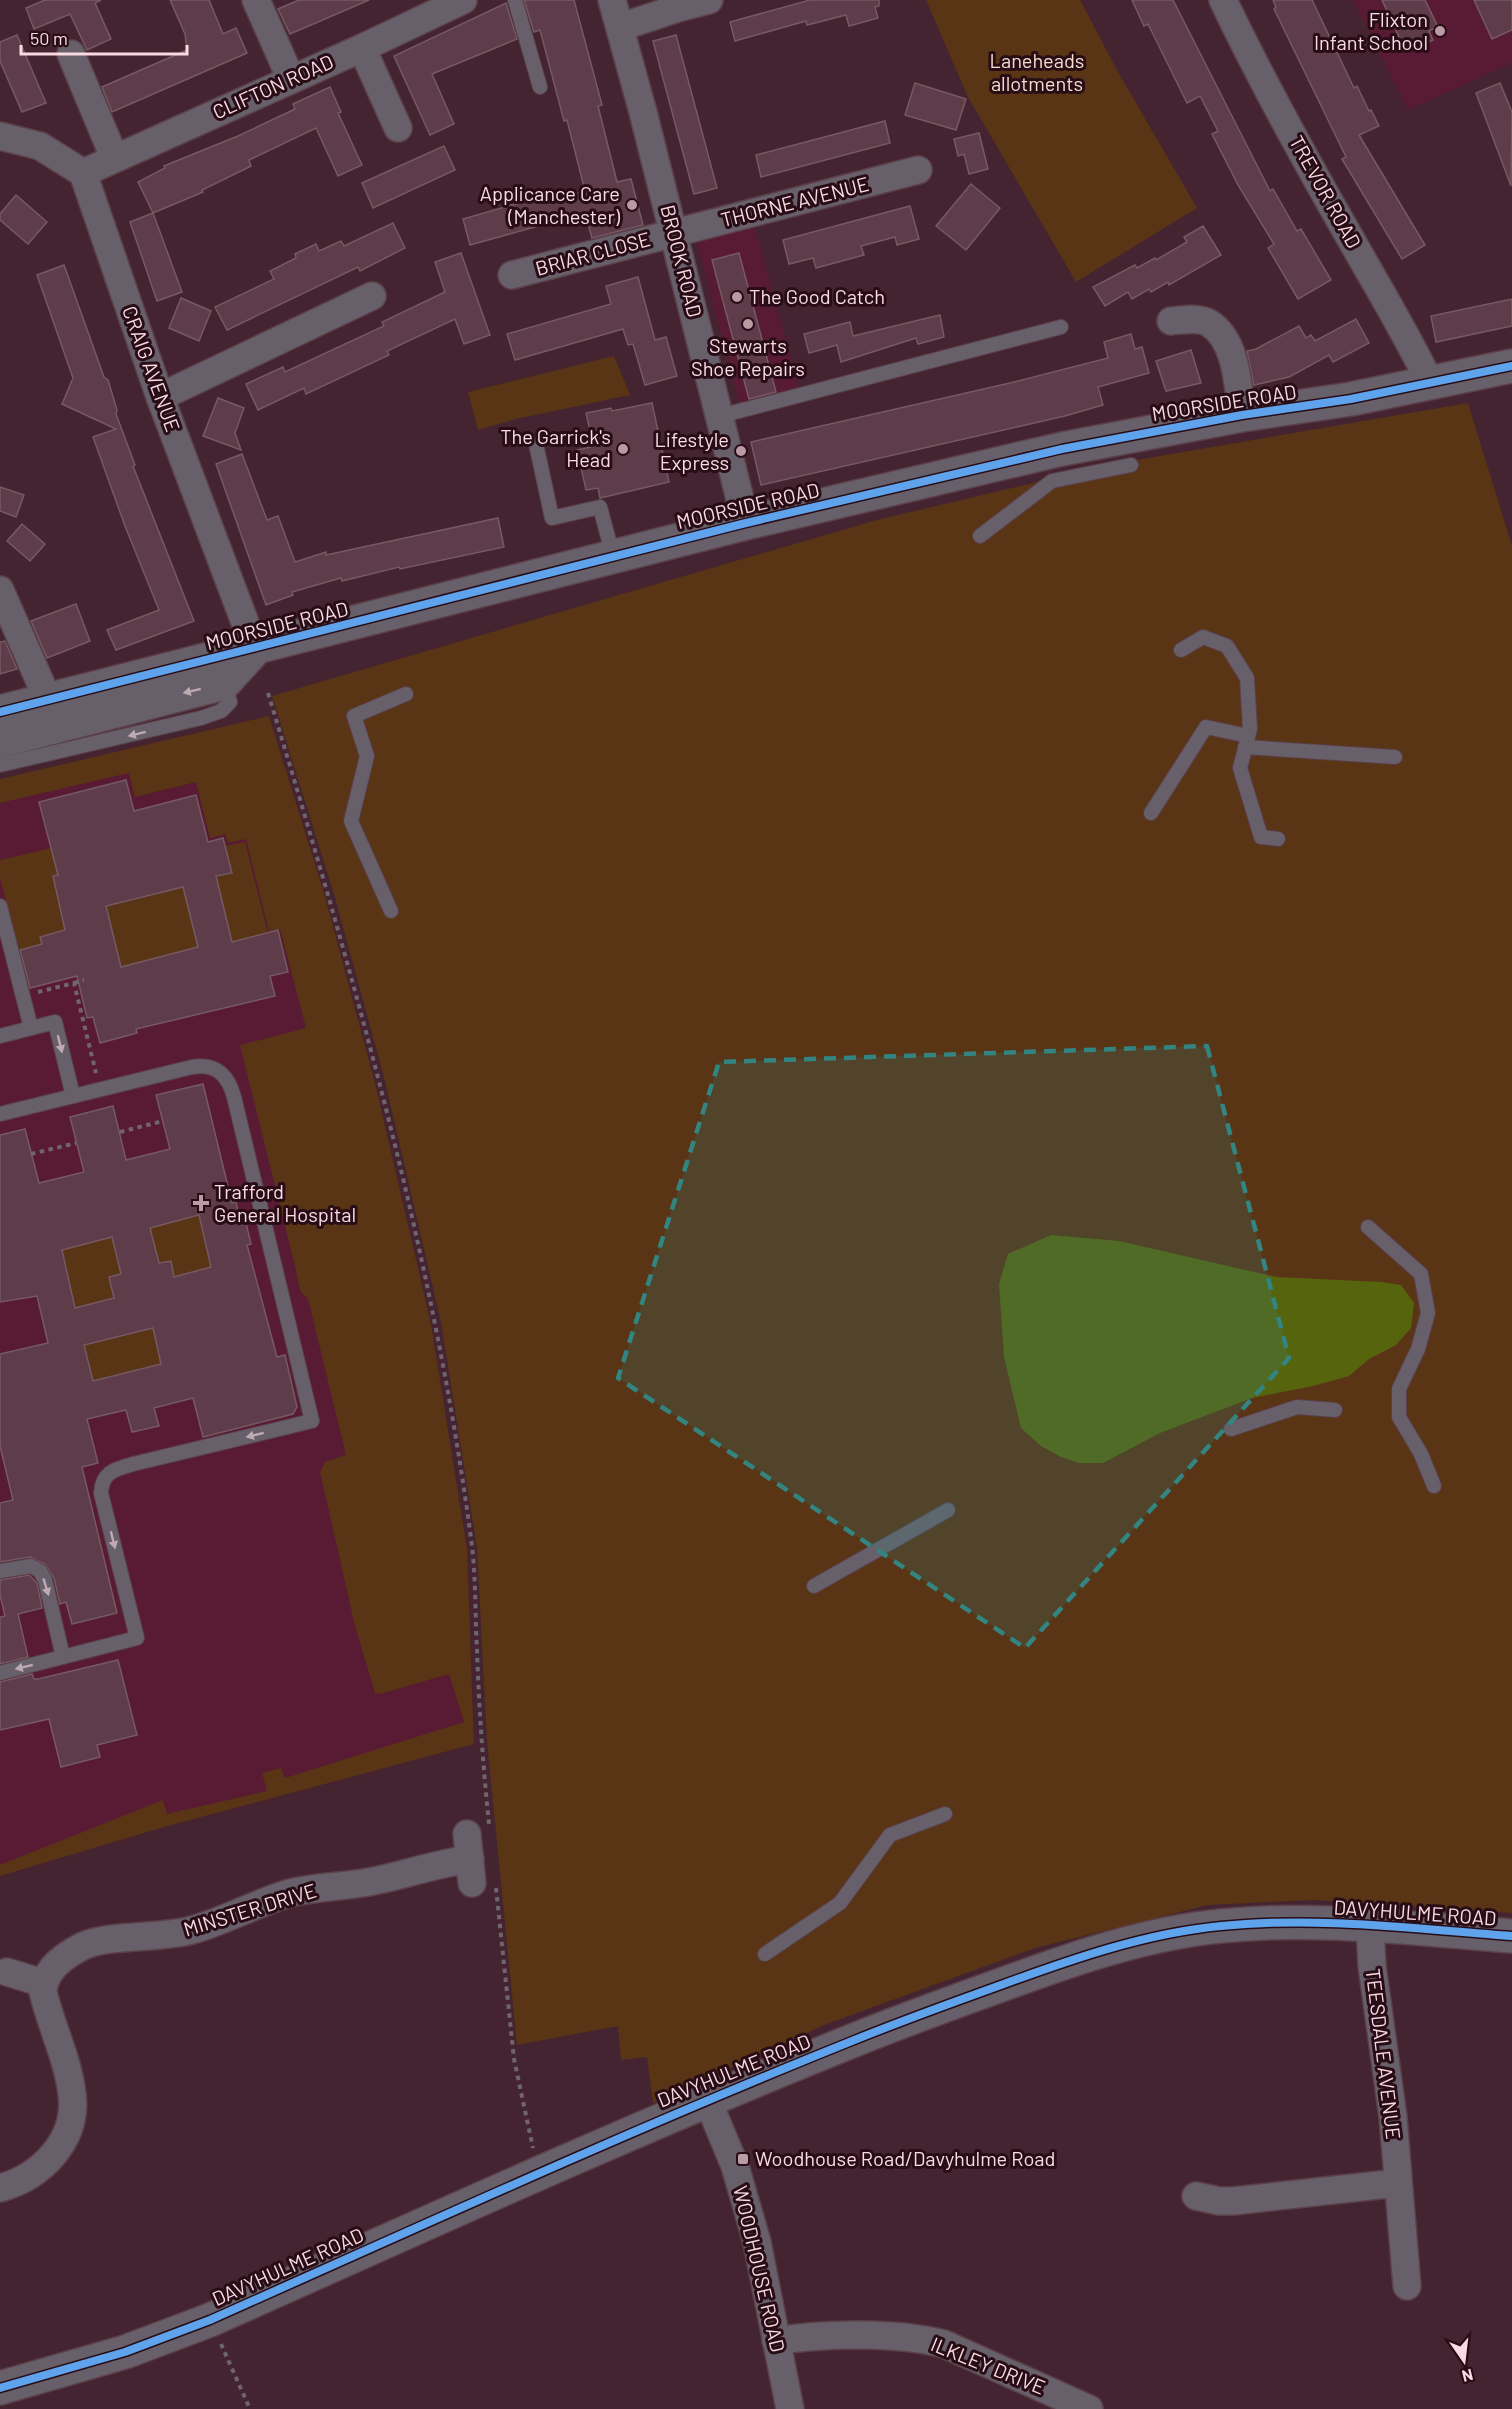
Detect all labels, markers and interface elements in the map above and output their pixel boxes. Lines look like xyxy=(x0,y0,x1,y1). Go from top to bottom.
place label: Flixton Infant School xyxy=(1314,7,1428,54)
scale bar xyxy=(21,18,188,56)
marker: Flixton Infant School xyxy=(1433,24,1447,38)
text: 50 m xyxy=(30,27,68,49)
park label: Laneheads allotments xyxy=(990,48,1084,95)
street label: CLIFTON ROAD xyxy=(209,49,337,123)
street label: TREVOR ROAD xyxy=(1285,131,1367,252)
street label: THORNE AVENUE xyxy=(718,171,871,231)
place label: Applicance Care (Manchester) xyxy=(480,181,621,228)
marker: Applicance Care (Manchester) xyxy=(625,198,639,212)
street label: BROOK ROAD xyxy=(656,202,708,319)
street label: BRIAR CLOSE xyxy=(533,226,653,280)
place label: The Good Catch xyxy=(749,284,885,308)
marker: The Good Catch xyxy=(730,290,744,304)
street label: CRAIG AVENUE xyxy=(118,303,186,435)
marker: Stewarts Shoe Repairs xyxy=(741,317,755,331)
place label: Stewarts Shoe Repairs xyxy=(691,333,805,380)
street label: MOORSIDE ROAD xyxy=(1150,379,1298,425)
place label: The Garrick's Head xyxy=(500,424,611,471)
place label: Lifestyle Express xyxy=(655,427,729,474)
marker: The Garrick's Head xyxy=(616,442,630,456)
marker: Lifestyle Express xyxy=(734,444,748,458)
street label: MOORSIDE ROAD xyxy=(674,477,822,533)
street label: MOORSIDE ROAD xyxy=(203,596,350,654)
one-way arrow xyxy=(183,687,201,697)
one-way arrow xyxy=(127,729,146,739)
one-way arrow xyxy=(56,1035,66,1054)
place label: Trafford General Hospital xyxy=(214,1179,356,1226)
marker: Trafford General Hospital xyxy=(192,1194,210,1212)
one-way arrow xyxy=(246,1431,264,1441)
one-way arrow xyxy=(108,1531,118,1550)
one-way arrow xyxy=(42,1578,51,1596)
one-way arrow xyxy=(15,1662,34,1672)
street label: MINSTER DRIVE xyxy=(181,1877,319,1941)
street label: DAVYHULME ROAD xyxy=(1333,1894,1497,1930)
street label: TEESDALE AVENUE xyxy=(1362,1967,1406,2141)
street label: DAVYHULME ROAD xyxy=(653,2028,814,2112)
place label: Woodhouse Road/Davyhulme Road xyxy=(755,2146,1056,2170)
marker: Woodhouse Road/Davyhulme Road xyxy=(736,2152,750,2166)
street label: WOODHOUSE ROAD xyxy=(729,2183,791,2354)
street label: DAVYHULME ROAD xyxy=(208,2222,367,2310)
street label: ILKLEY DRIVE xyxy=(928,2331,1049,2399)
north arrow xyxy=(1434,2331,1494,2391)
text: N xyxy=(1460,2366,1475,2387)

